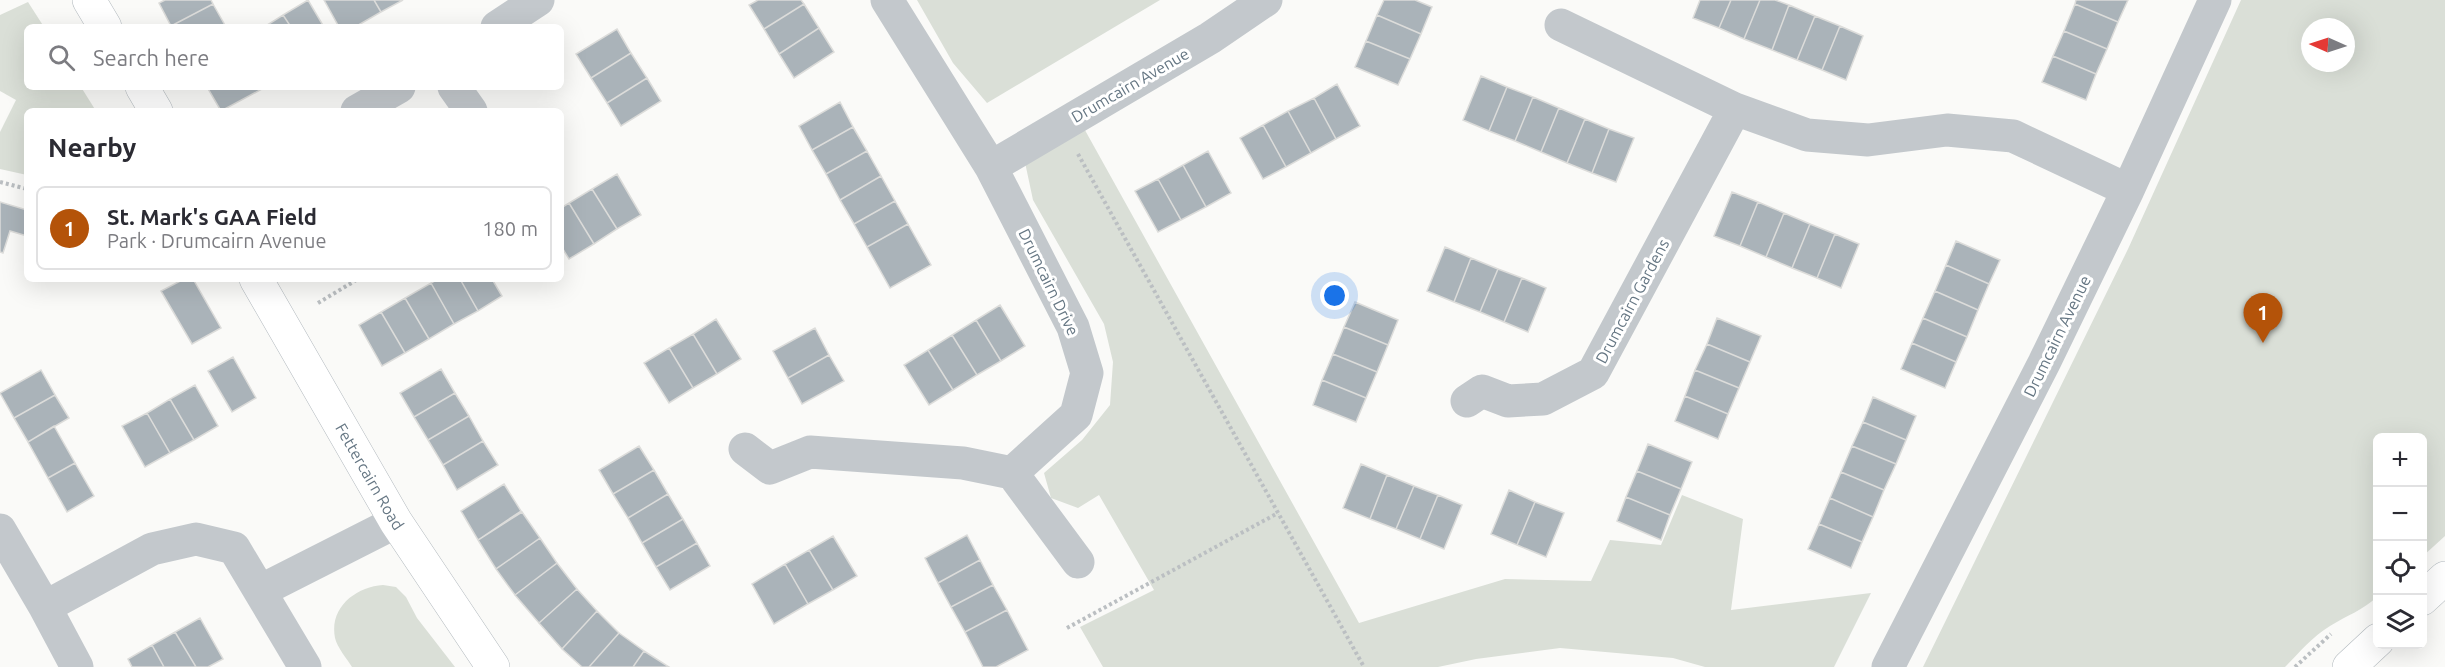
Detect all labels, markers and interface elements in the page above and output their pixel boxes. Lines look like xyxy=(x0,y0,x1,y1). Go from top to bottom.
north arrow xyxy=(2301,18,2355,72)
search box xyxy=(24,24,564,90)
icon: search xyxy=(45,41,78,74)
street label: Drumcairn Avenue xyxy=(1068,44,1192,126)
text: Search here xyxy=(93,45,209,70)
text: Nearby xyxy=(48,133,136,162)
text: St. Mark's GAA Field xyxy=(107,204,317,229)
text: 1 xyxy=(64,217,75,240)
text: 180 m xyxy=(482,217,538,240)
street label: Drumcairn Drive xyxy=(1015,226,1083,338)
text: Park · Drumcairn Avenue xyxy=(107,229,327,252)
street label: Drumcairn Gardens xyxy=(1592,236,1672,366)
street label: Drumcairn Avenue xyxy=(2020,272,2094,400)
your location xyxy=(1320,281,1349,310)
pin: 1 xyxy=(2244,294,2282,343)
street label: Fettercairn Road xyxy=(332,420,408,533)
map controls xyxy=(2373,433,2427,649)
button: + xyxy=(2373,433,2427,487)
button: − xyxy=(2373,487,2427,541)
button: locate xyxy=(2373,541,2427,595)
button: layers xyxy=(2373,595,2427,649)

